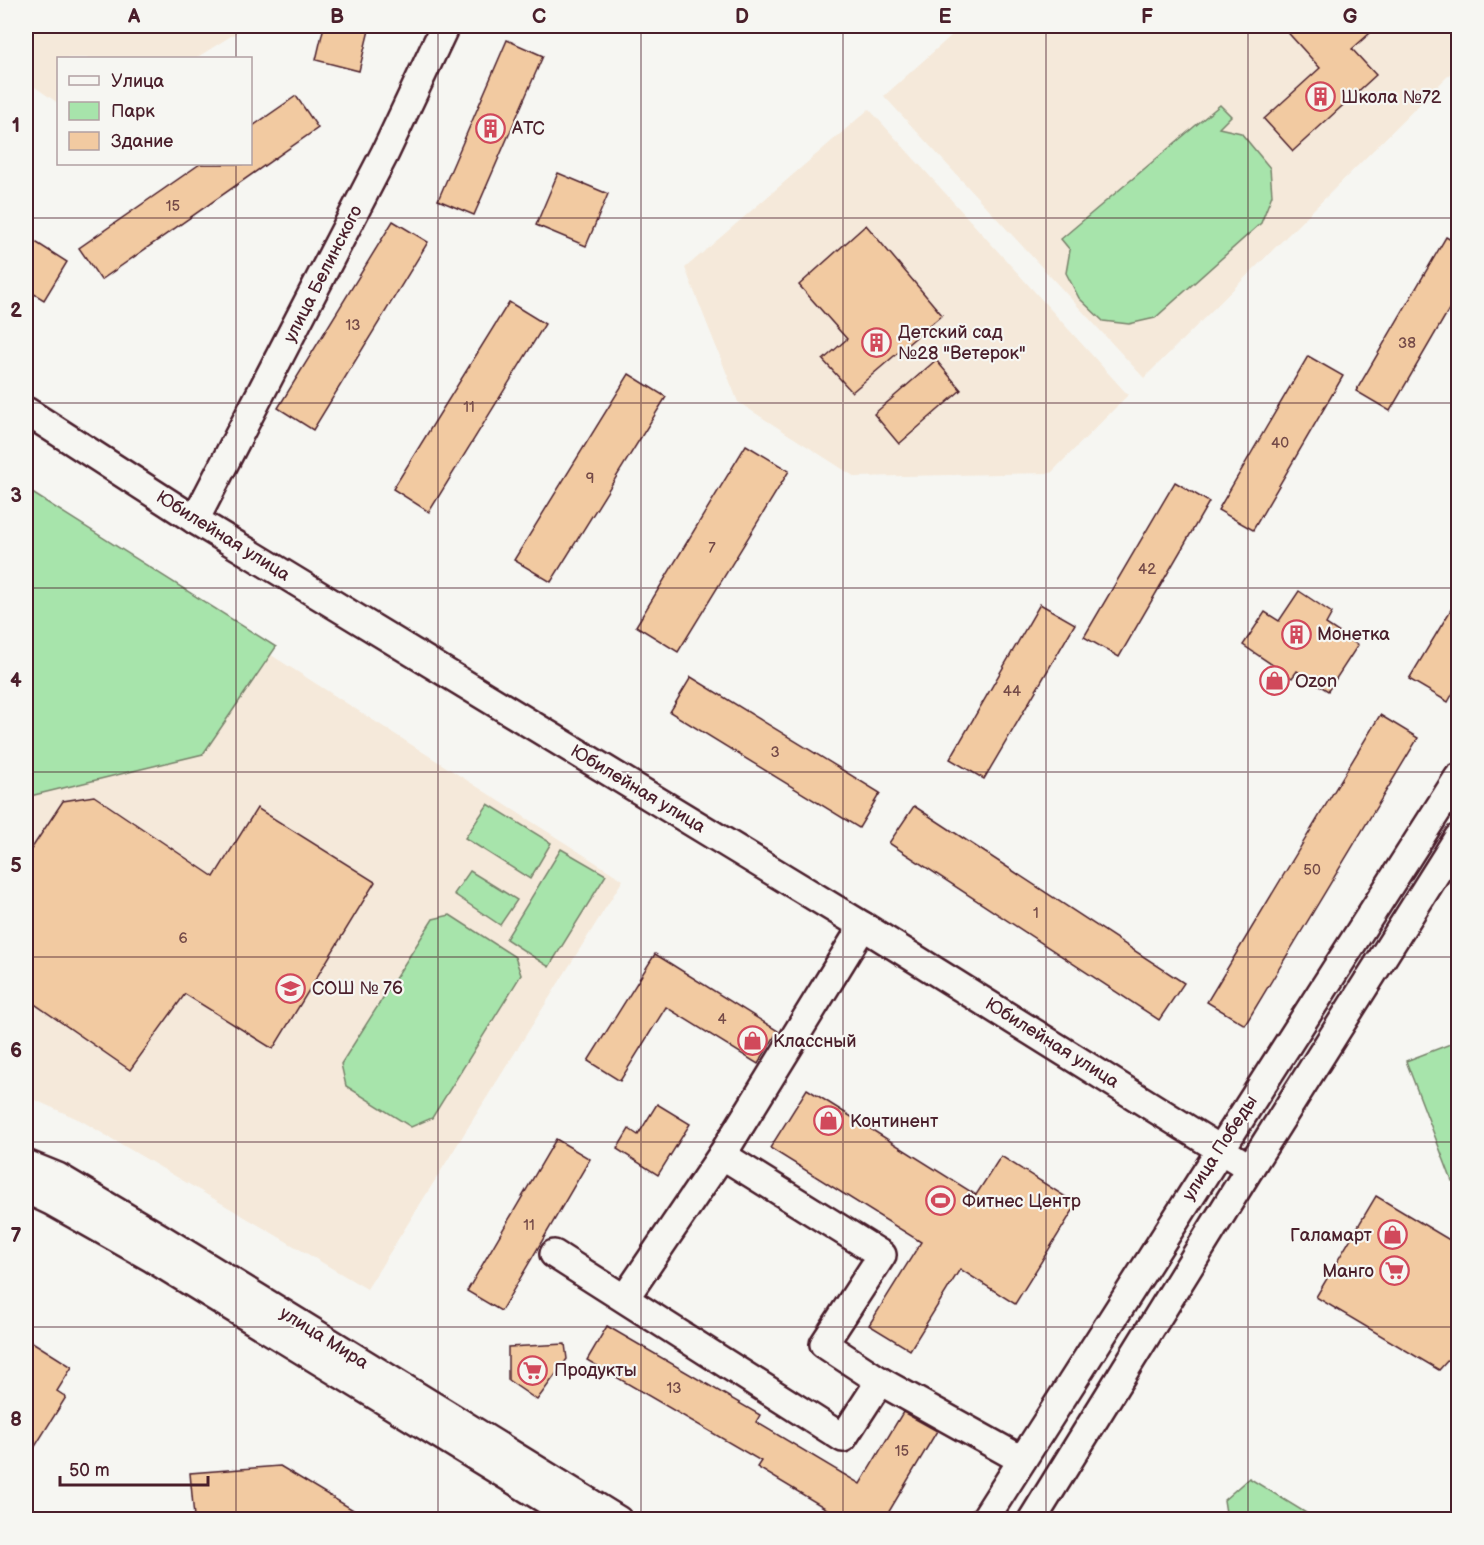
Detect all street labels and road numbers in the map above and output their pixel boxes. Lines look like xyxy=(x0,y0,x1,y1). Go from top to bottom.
street label: улица Белинского xyxy=(279,202,367,346)
street label: Юбилейная улица xyxy=(152,486,294,586)
street label: Юбилейная улица xyxy=(567,740,710,838)
street label: Юбилейная улица xyxy=(981,993,1123,1093)
street label: улица Победы xyxy=(1178,1091,1262,1205)
street label: улица Мира xyxy=(276,1302,372,1374)

